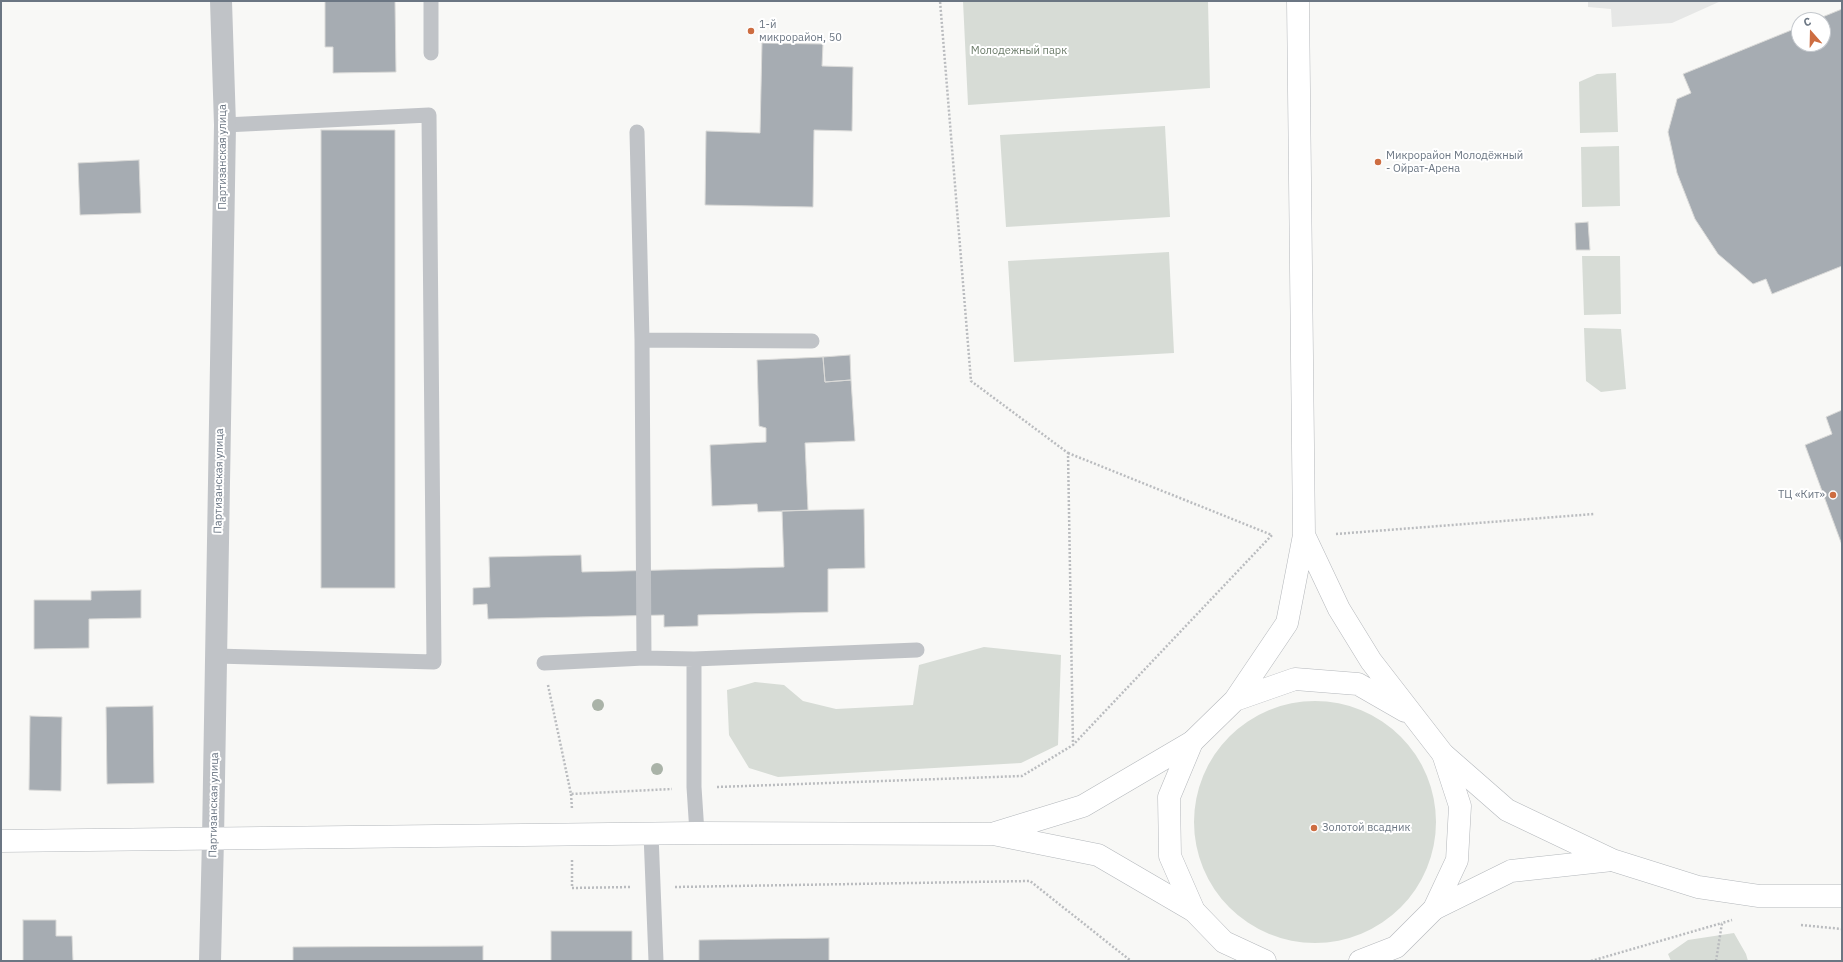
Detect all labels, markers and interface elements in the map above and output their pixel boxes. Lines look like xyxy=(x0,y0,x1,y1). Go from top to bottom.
north arrow xyxy=(1791,12,1831,52)
text: С xyxy=(1801,14,1813,29)
place label: 1-й микрорайон, 50 xyxy=(759,18,842,44)
marker: 1-й микрорайон, 50 xyxy=(746,26,756,36)
park label: Молодежный парк xyxy=(971,44,1067,58)
street label: Партизанская улица xyxy=(216,104,230,210)
place label: Микрорайон Молодёжный - Ойрат-Арена xyxy=(1386,149,1523,175)
marker: Микрорайон Молодёжный - Ойрат-Арена xyxy=(1373,157,1383,167)
street label: Партизанская улица xyxy=(211,428,227,534)
place label: ТЦ «Кит» xyxy=(1778,488,1825,502)
marker: ТЦ «Кит» xyxy=(1828,490,1838,500)
street label: Партизанская улица xyxy=(206,752,222,858)
place label: Золотой всадник xyxy=(1322,821,1410,835)
marker: Золотой всадник xyxy=(1309,823,1319,833)

